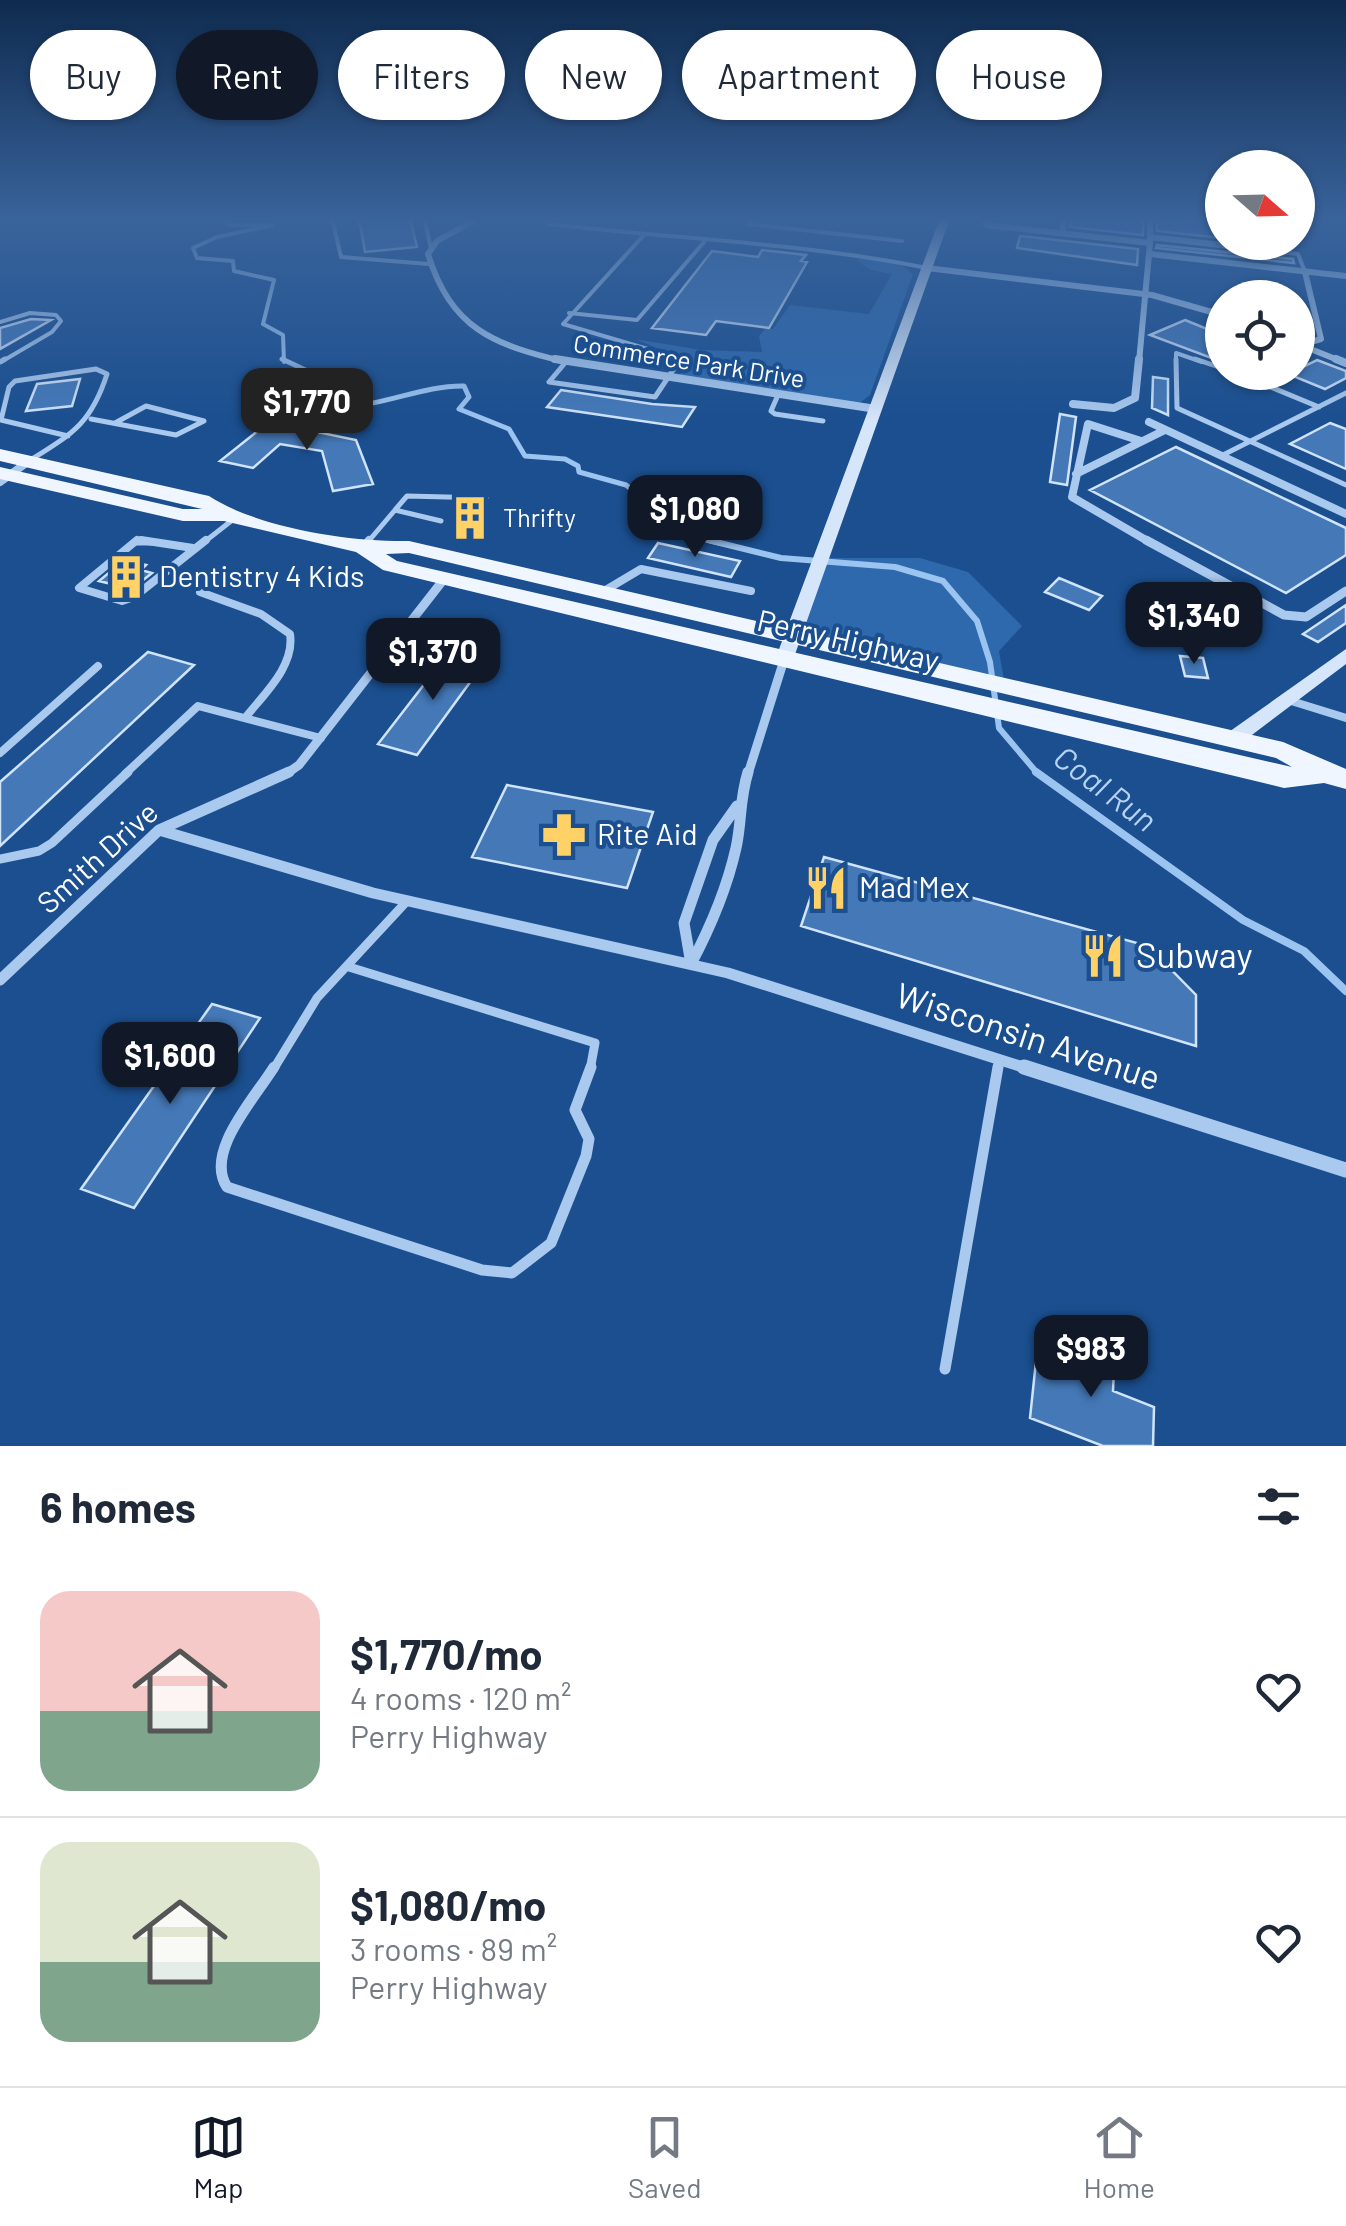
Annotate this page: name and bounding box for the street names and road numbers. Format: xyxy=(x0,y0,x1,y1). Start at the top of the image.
street label: Commerce Park Drive xyxy=(572,327,807,393)
street label: Perry Highway xyxy=(754,601,943,677)
street label: Smith Drive xyxy=(29,793,164,920)
street label: Wisconsin Avenue xyxy=(891,973,1166,1098)

